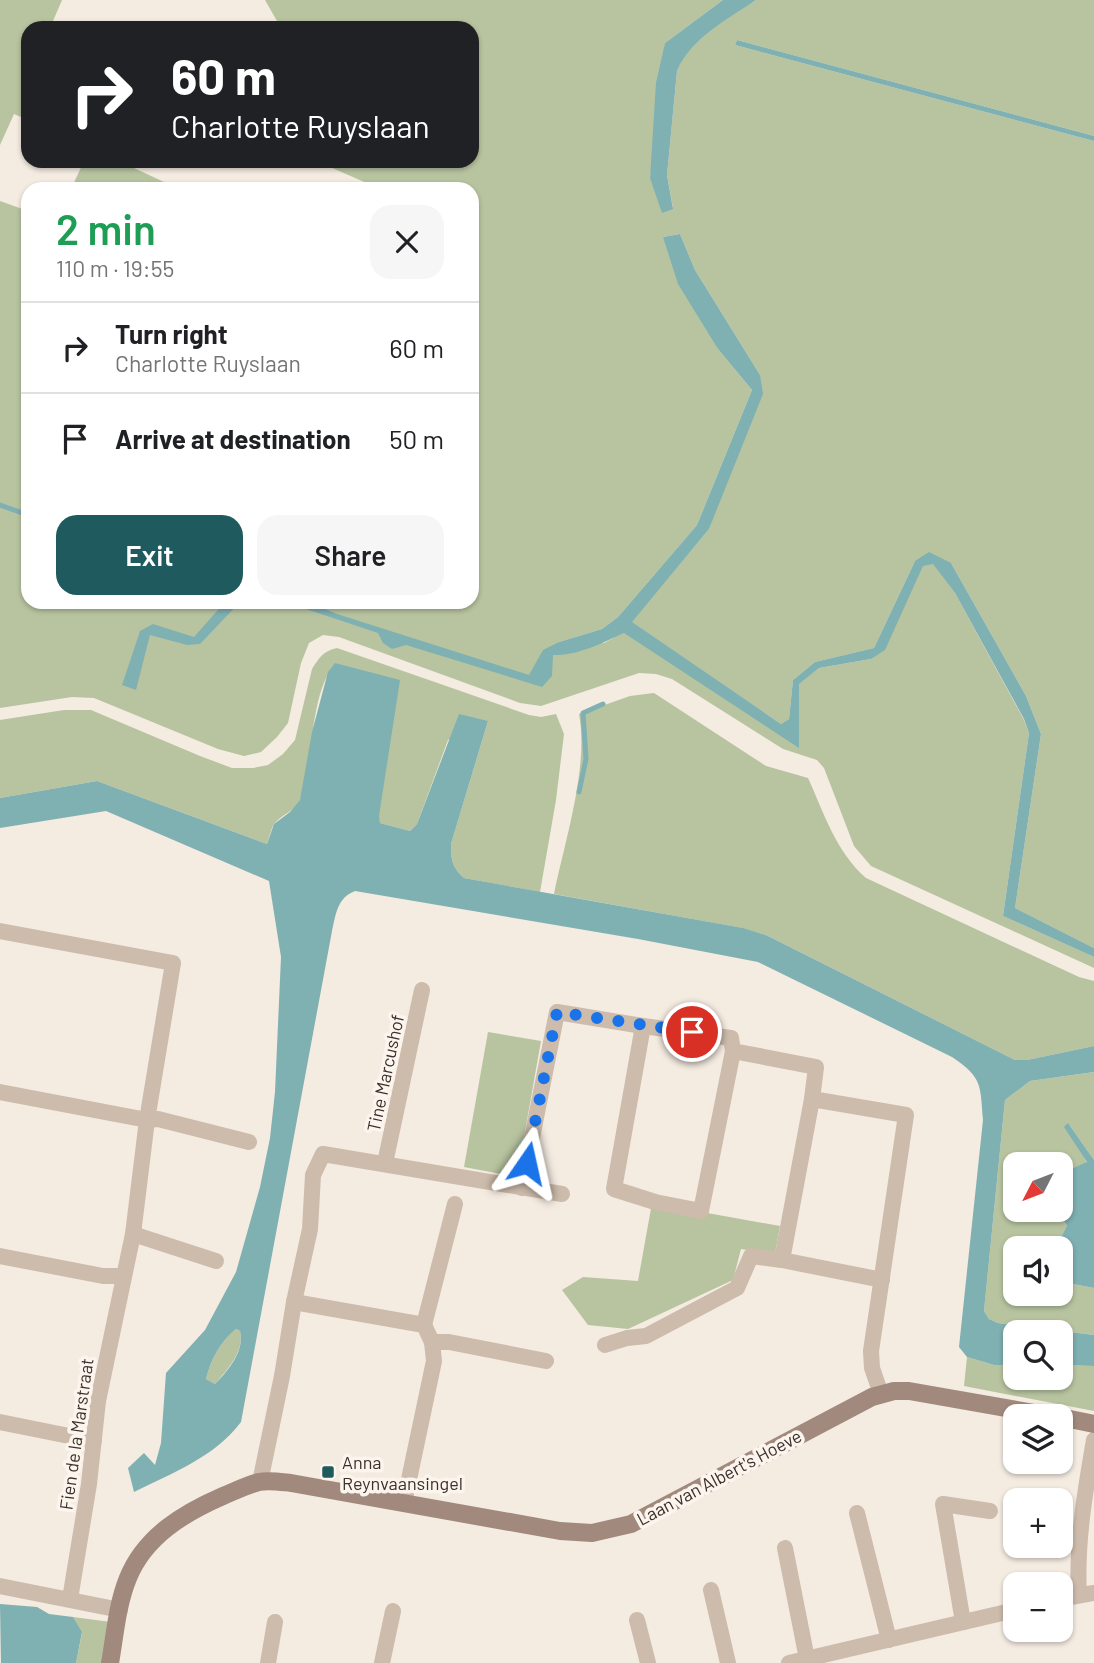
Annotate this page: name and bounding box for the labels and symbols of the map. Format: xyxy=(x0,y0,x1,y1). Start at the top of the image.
pin xyxy=(662,1002,722,1062)
street label: Tine Marcushof xyxy=(362,1012,408,1134)
position arrow xyxy=(490,1126,564,1200)
north arrow xyxy=(1003,1152,1073,1222)
street label: Fien de la Marstraat xyxy=(54,1357,98,1511)
street label: Laan van Albert's Hoeve xyxy=(633,1424,805,1530)
place label: Anna Reynvaansingel xyxy=(342,1451,463,1494)
marker: Anna Reynvaansingel xyxy=(320,1464,336,1480)

